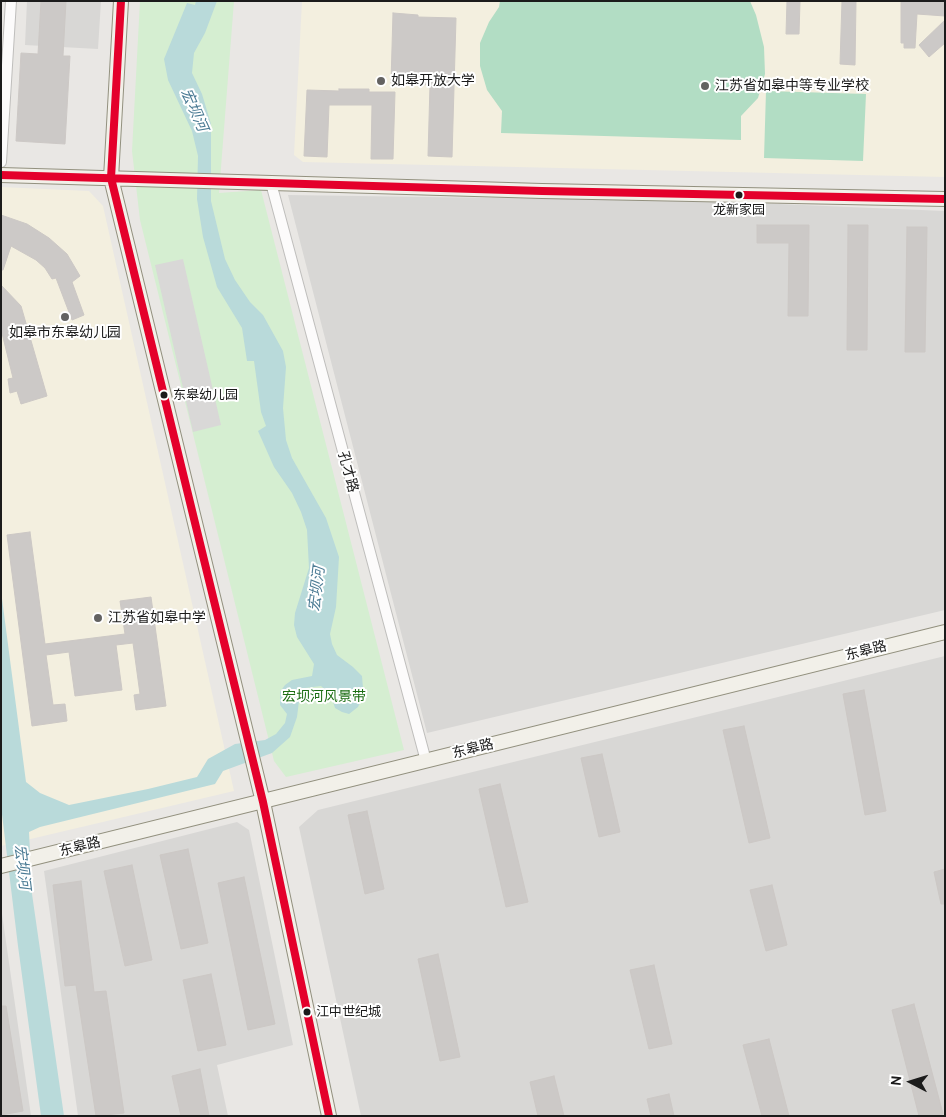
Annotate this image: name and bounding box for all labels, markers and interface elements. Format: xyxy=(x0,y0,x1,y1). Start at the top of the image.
place label: 如皋开放大学 xyxy=(391,73,475,89)
marker: 如皋开放大学 xyxy=(375,75,387,87)
place label: 江苏省如皋中等专业学校 xyxy=(715,78,869,94)
marker: 江苏省如皋中等专业学校 xyxy=(699,80,711,92)
water label: 宏坝河 xyxy=(177,86,211,134)
marker: 龙新家园 xyxy=(734,190,744,200)
place label: 龙新家园 xyxy=(713,202,765,218)
marker: 如皋市东皋幼儿园 xyxy=(59,311,71,323)
place label: 如皋市东皋幼儿园 xyxy=(9,325,121,341)
place label: 东皋幼儿园 xyxy=(173,387,238,403)
marker: 东皋幼儿园 xyxy=(159,390,169,400)
street label: 孔才路 xyxy=(334,450,362,494)
water label: 宏坝河 xyxy=(305,566,329,612)
place label: 江苏省如皋中学 xyxy=(108,610,206,626)
marker: 江苏省如皋中学 xyxy=(92,612,104,624)
street label: 东皋路 xyxy=(844,638,888,664)
park label: 宏坝河风景带 xyxy=(282,689,366,705)
street label: 东皋路 xyxy=(451,736,495,762)
street label: 东皋路 xyxy=(58,834,102,860)
water label: 宏坝河 xyxy=(10,844,34,890)
place label: 江中世纪城 xyxy=(316,1004,381,1020)
marker: 江中世纪城 xyxy=(302,1007,312,1017)
north arrow xyxy=(886,1057,936,1107)
text: N xyxy=(887,1075,905,1086)

